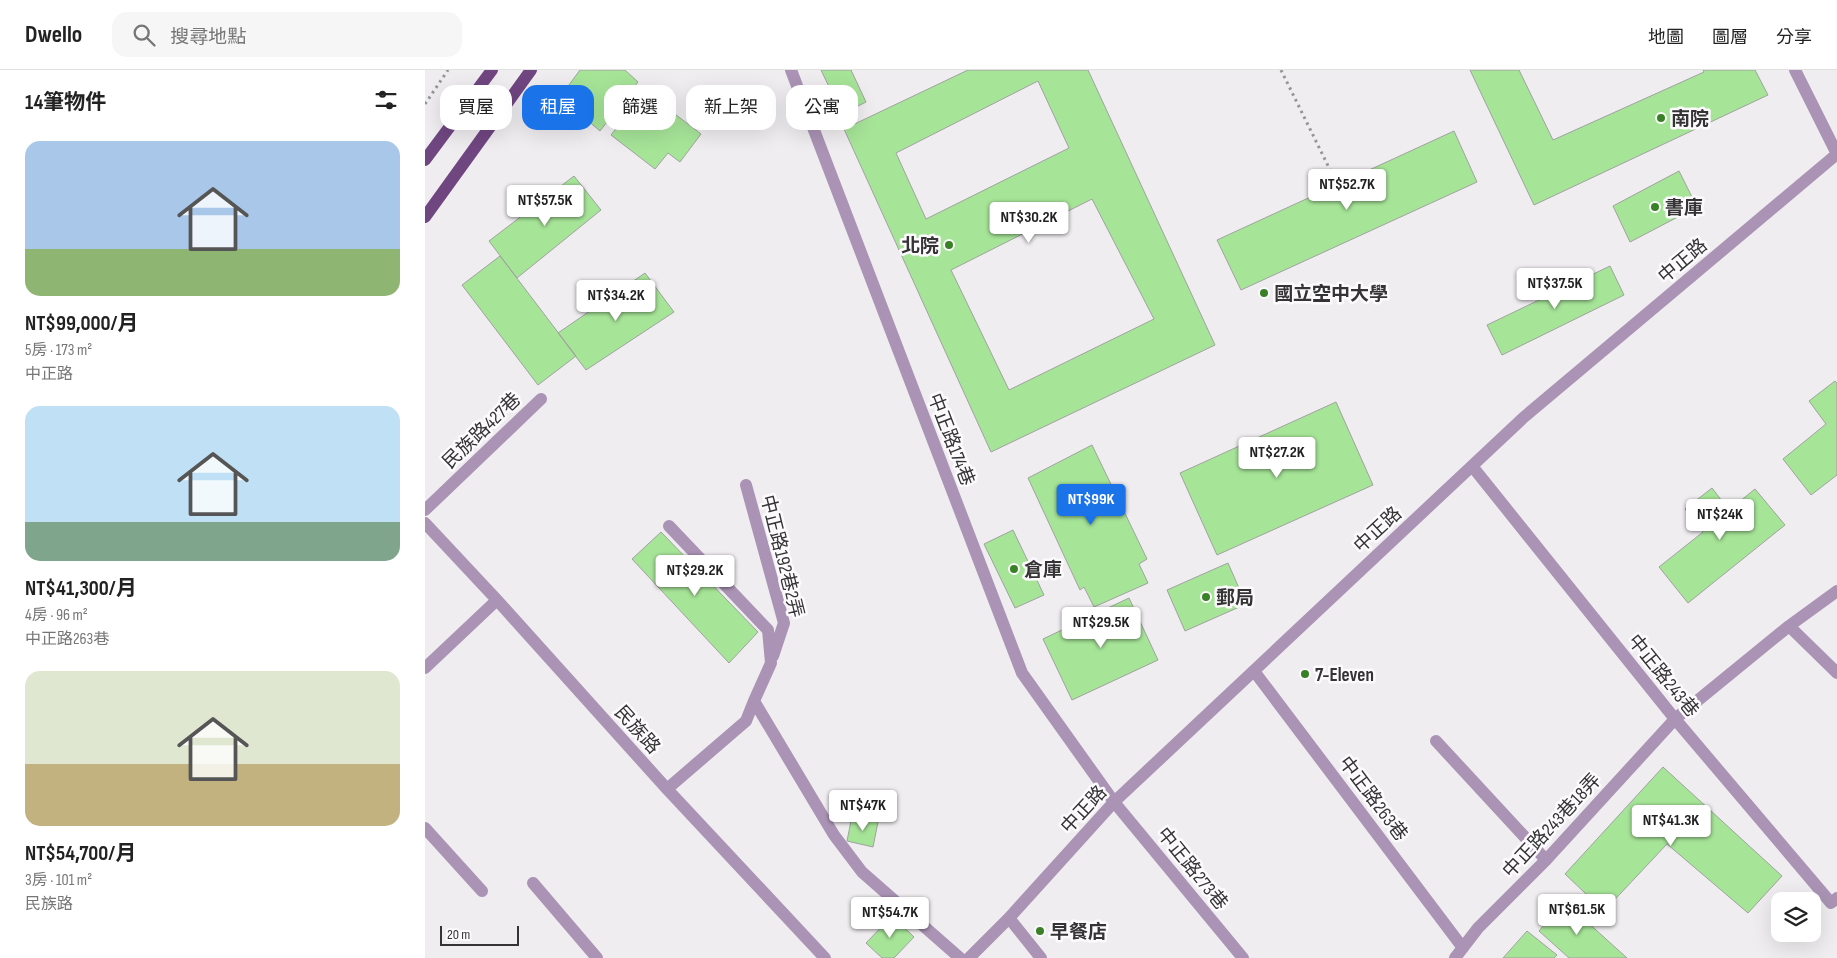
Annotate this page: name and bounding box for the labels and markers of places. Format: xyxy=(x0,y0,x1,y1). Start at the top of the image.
place label: 南院 xyxy=(1671,108,1709,131)
marker: 南院 xyxy=(1655,112,1667,124)
pin: NT$52.7K xyxy=(1295,168,1399,211)
pin: NT$57.5K xyxy=(493,184,597,227)
place label: 書庫 xyxy=(1665,197,1703,220)
marker: 書庫 xyxy=(1649,201,1661,213)
pin: NT$30.2K xyxy=(977,202,1081,244)
place label: 北院 xyxy=(901,235,939,258)
marker: 北院 xyxy=(943,239,955,251)
pin: NT$37.5K xyxy=(1503,268,1607,310)
pin: NT$34.2K xyxy=(564,280,668,322)
place label: 國立空中大學 xyxy=(1274,283,1388,306)
marker: 國立空中大學 xyxy=(1258,287,1270,299)
pin: NT$27.2K xyxy=(1225,436,1329,479)
pin: NT$99K xyxy=(1050,484,1132,526)
pin: NT$24K xyxy=(1679,498,1761,541)
pin: NT$29.2K xyxy=(643,554,747,597)
place label: 倉庫 xyxy=(1024,559,1062,582)
marker: 倉庫 xyxy=(1008,563,1020,575)
place label: 郵局 xyxy=(1216,587,1254,610)
marker: 郵局 xyxy=(1200,591,1212,603)
pin: NT$29.5K xyxy=(1049,606,1153,649)
place label: 7-Eleven xyxy=(1315,664,1374,687)
marker: 7-Eleven xyxy=(1299,668,1311,680)
pin: NT$47K xyxy=(822,790,904,832)
pin: NT$41.3K xyxy=(1619,804,1723,847)
pin: NT$61.5K xyxy=(1525,894,1629,936)
pin: NT$54.7K xyxy=(838,896,942,939)
place label: 早餐店 xyxy=(1050,921,1107,944)
marker: 早餐店 xyxy=(1034,925,1046,937)

